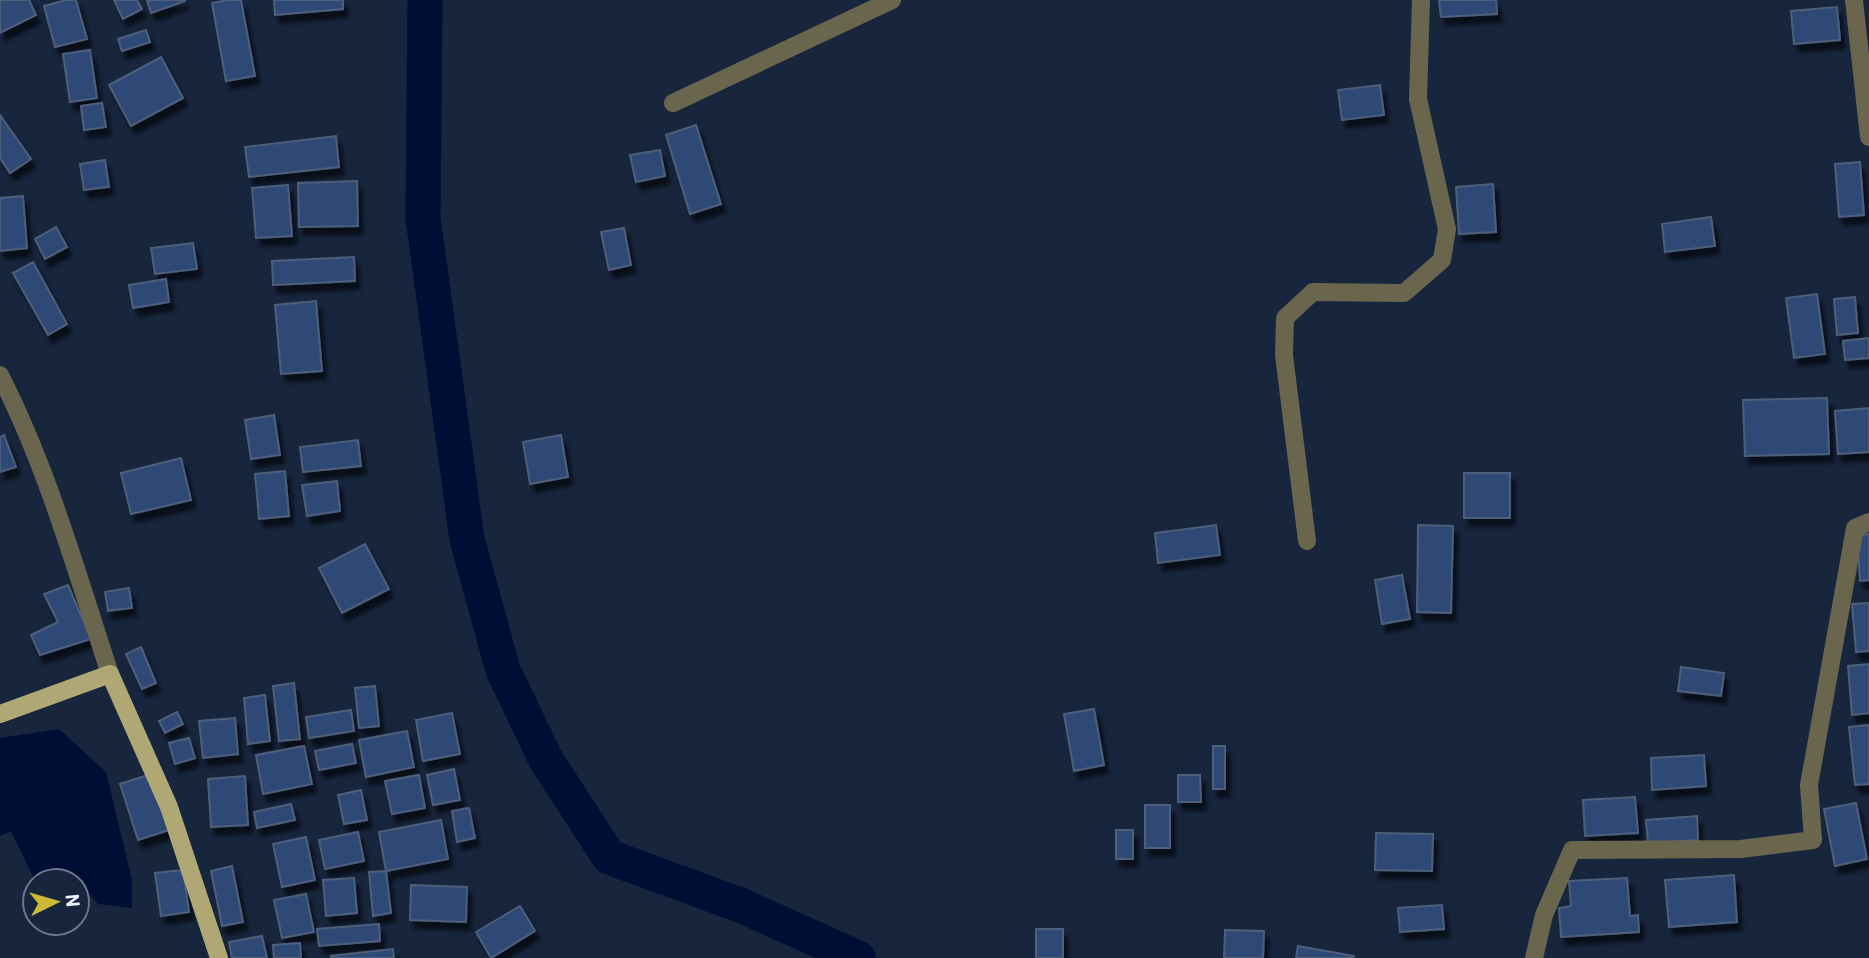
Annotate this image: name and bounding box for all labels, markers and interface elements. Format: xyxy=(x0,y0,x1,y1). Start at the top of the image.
north arrow xyxy=(21,867,91,937)
text: N xyxy=(61,893,85,908)

